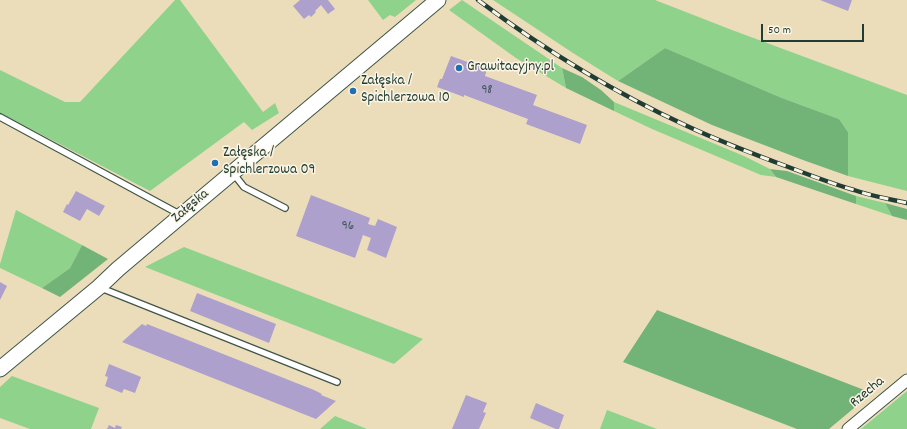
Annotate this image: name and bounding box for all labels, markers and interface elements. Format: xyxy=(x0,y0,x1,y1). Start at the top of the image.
scale bar xyxy=(763,16,866,42)
text: 50 m xyxy=(768,22,791,39)
place label: Grawitacyjny.pl xyxy=(467,59,554,77)
marker: Grawitacyjny.pl xyxy=(454,63,464,73)
place label: Załęska / Spichlerzowa 10 xyxy=(361,73,450,108)
house number: 98 xyxy=(481,83,493,99)
marker: Załęska / Spichlerzowa 10 xyxy=(348,86,358,96)
place label: Załęska / Spichlerzowa 09 xyxy=(223,145,315,180)
marker: Załęska / Spichlerzowa 09 xyxy=(210,158,220,168)
street label: Załęska xyxy=(169,186,213,228)
house number: 96 xyxy=(342,219,354,235)
street label: Rzecha xyxy=(847,373,889,413)

